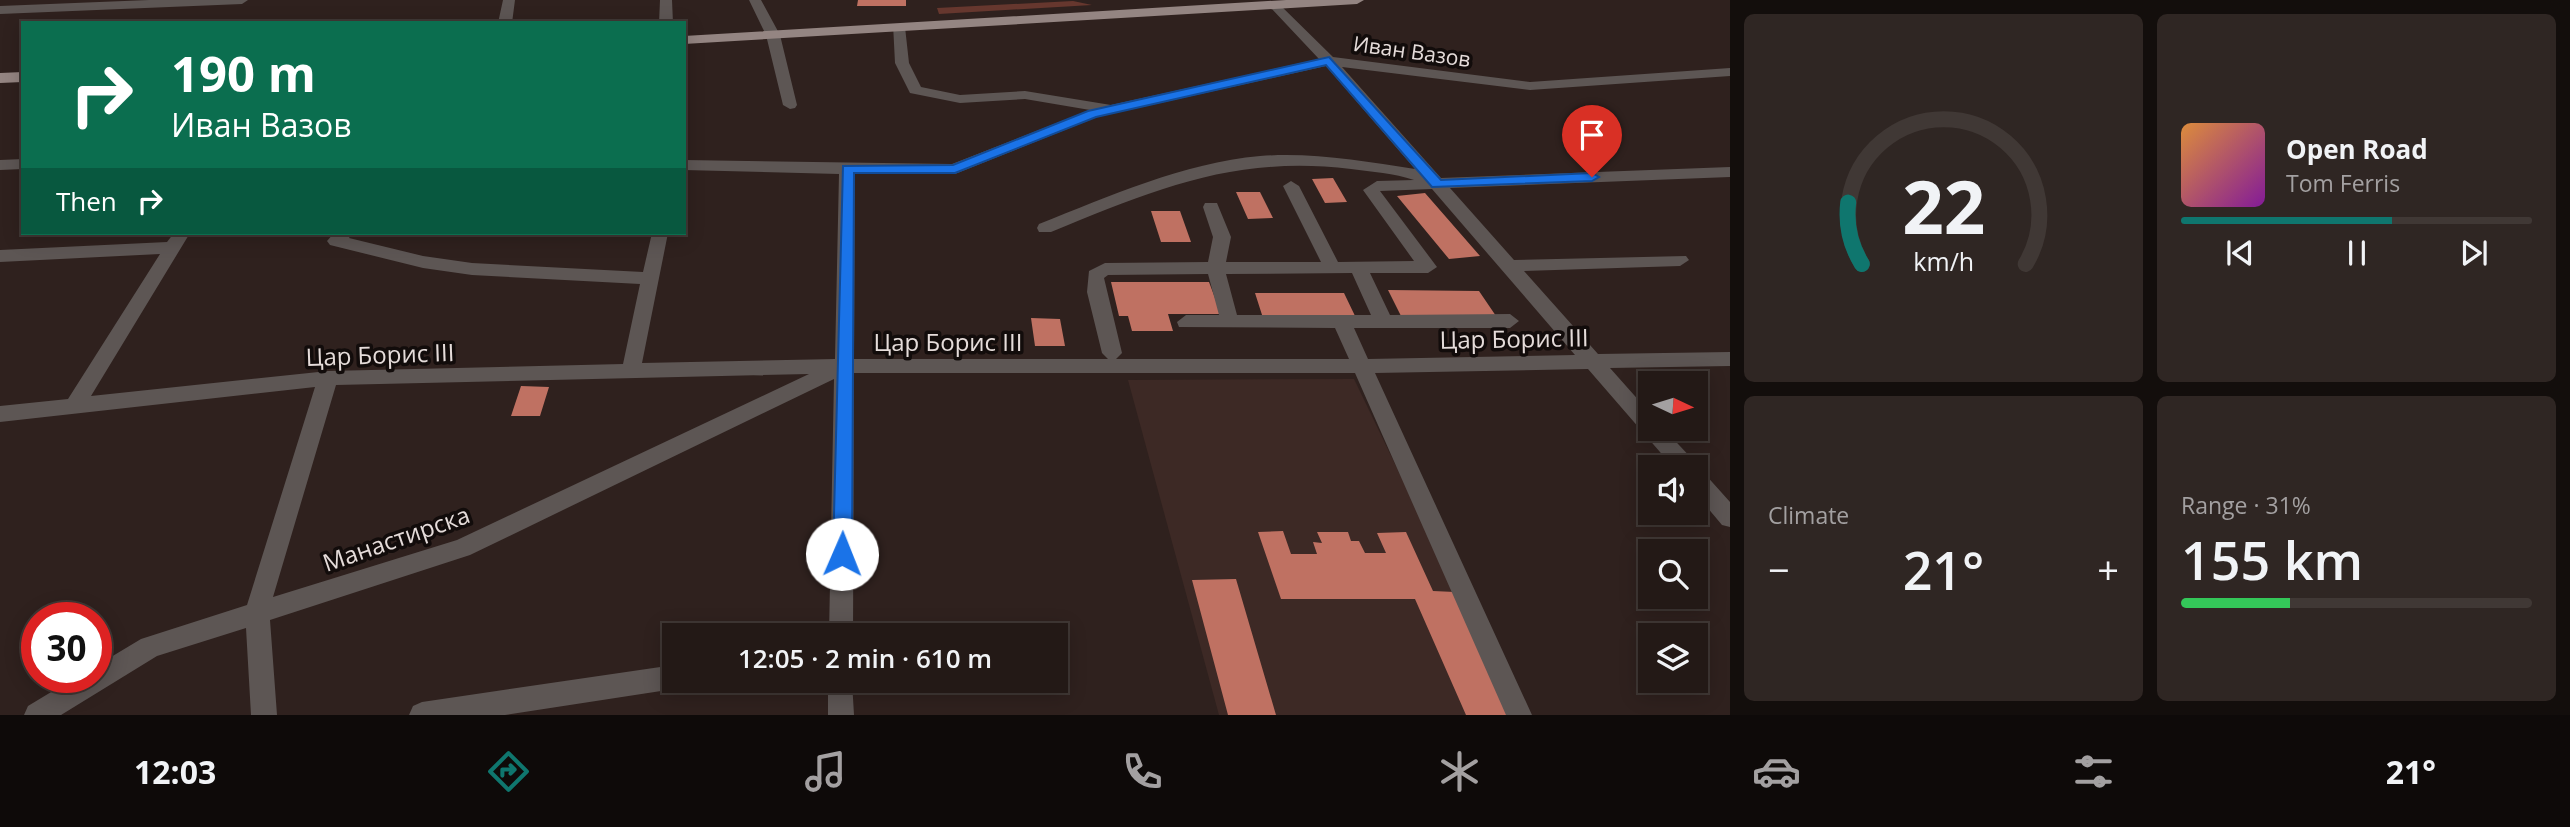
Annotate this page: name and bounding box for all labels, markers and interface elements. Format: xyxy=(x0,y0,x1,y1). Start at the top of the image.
street label: Иван Вазов xyxy=(1351,29,1473,73)
text: 190 m xyxy=(171,40,316,106)
icon: right xyxy=(56,49,147,140)
text: Иван Вазов xyxy=(171,103,352,146)
pin xyxy=(1562,105,1622,177)
icon: arrive xyxy=(1573,116,1611,154)
text: Open Road xyxy=(2286,131,2428,167)
text: 22 xyxy=(1902,156,1985,255)
text: Tom Ferris xyxy=(2286,167,2400,199)
icon: right xyxy=(131,182,169,220)
text: Then xyxy=(56,183,117,219)
icon: previous xyxy=(2221,234,2259,272)
icon: pause xyxy=(2338,234,2376,272)
icon: next xyxy=(2455,234,2493,272)
text: km/h xyxy=(1913,244,1974,278)
street label: Цар Борис III xyxy=(1439,320,1589,356)
street label: Цар Борис III xyxy=(874,325,1022,358)
street label: Цар Борис III xyxy=(305,335,455,373)
north arrow xyxy=(1638,371,1708,441)
map controls xyxy=(1638,371,1708,693)
button: sound xyxy=(1638,455,1708,525)
text: Range · 31% xyxy=(2181,489,2311,521)
street label: Манастирска xyxy=(318,497,474,579)
text: Climate xyxy=(1768,499,1849,531)
position arrow xyxy=(805,517,879,591)
text: 155 km xyxy=(2181,524,2363,595)
text: 21° xyxy=(1903,534,1984,605)
button: search xyxy=(1638,539,1708,609)
text: − xyxy=(1768,543,1790,595)
text: + xyxy=(2097,543,2119,595)
speed limit sign: 30 xyxy=(21,602,112,693)
button: layers xyxy=(1638,623,1708,693)
text: 12:05 · 2 min · 610 m xyxy=(738,640,992,676)
icon: directions xyxy=(484,747,533,796)
icon: music xyxy=(801,747,850,796)
icon: phone xyxy=(1118,747,1167,796)
icon: climate xyxy=(1435,747,1484,796)
icon: car xyxy=(1752,747,1801,796)
icon: filters xyxy=(2069,747,2118,796)
text: 12:03 xyxy=(134,750,216,793)
text: 21° xyxy=(2386,750,2436,793)

